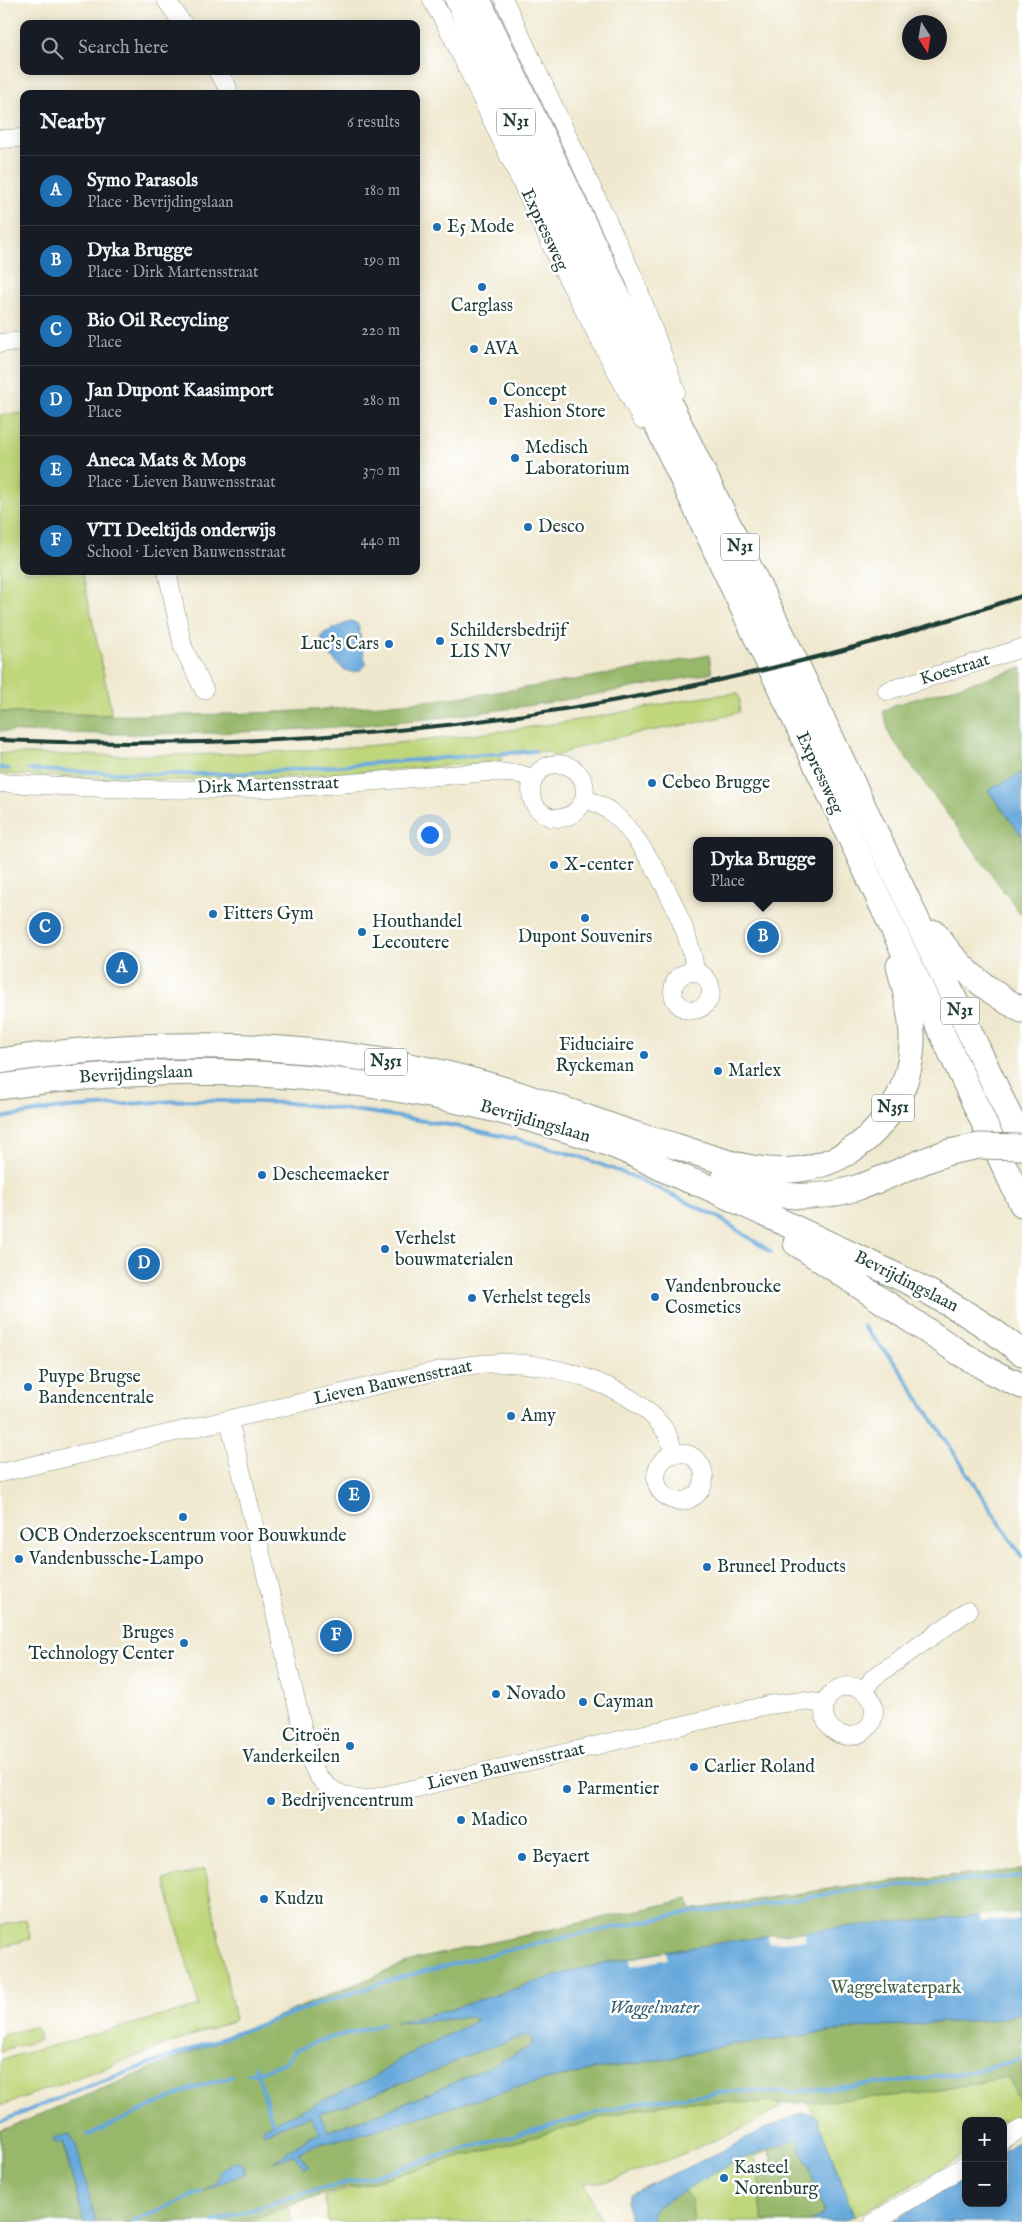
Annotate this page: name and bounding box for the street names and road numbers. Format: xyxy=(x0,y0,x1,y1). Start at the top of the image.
road number: N31 xyxy=(497,108,535,136)
street label: Expressweg xyxy=(515,185,573,275)
road number: N31 xyxy=(721,534,759,560)
street label: Koestraat xyxy=(917,649,993,691)
street label: Expressweg xyxy=(790,728,848,818)
street label: Dirk Martensstraat xyxy=(197,772,339,800)
road number: N31 xyxy=(941,998,979,1024)
road number: N351 xyxy=(365,1048,407,1076)
street label: Bevrijdingslaan xyxy=(78,1061,194,1089)
road number: N351 xyxy=(872,1094,914,1122)
street label: Bevrijdingslaan xyxy=(477,1095,593,1149)
street label: Bevrijdingslaan xyxy=(850,1246,962,1318)
street label: Lieven Bauwensstraat xyxy=(312,1355,474,1411)
street label: Lieven Bauwensstraat xyxy=(425,1738,587,1796)

